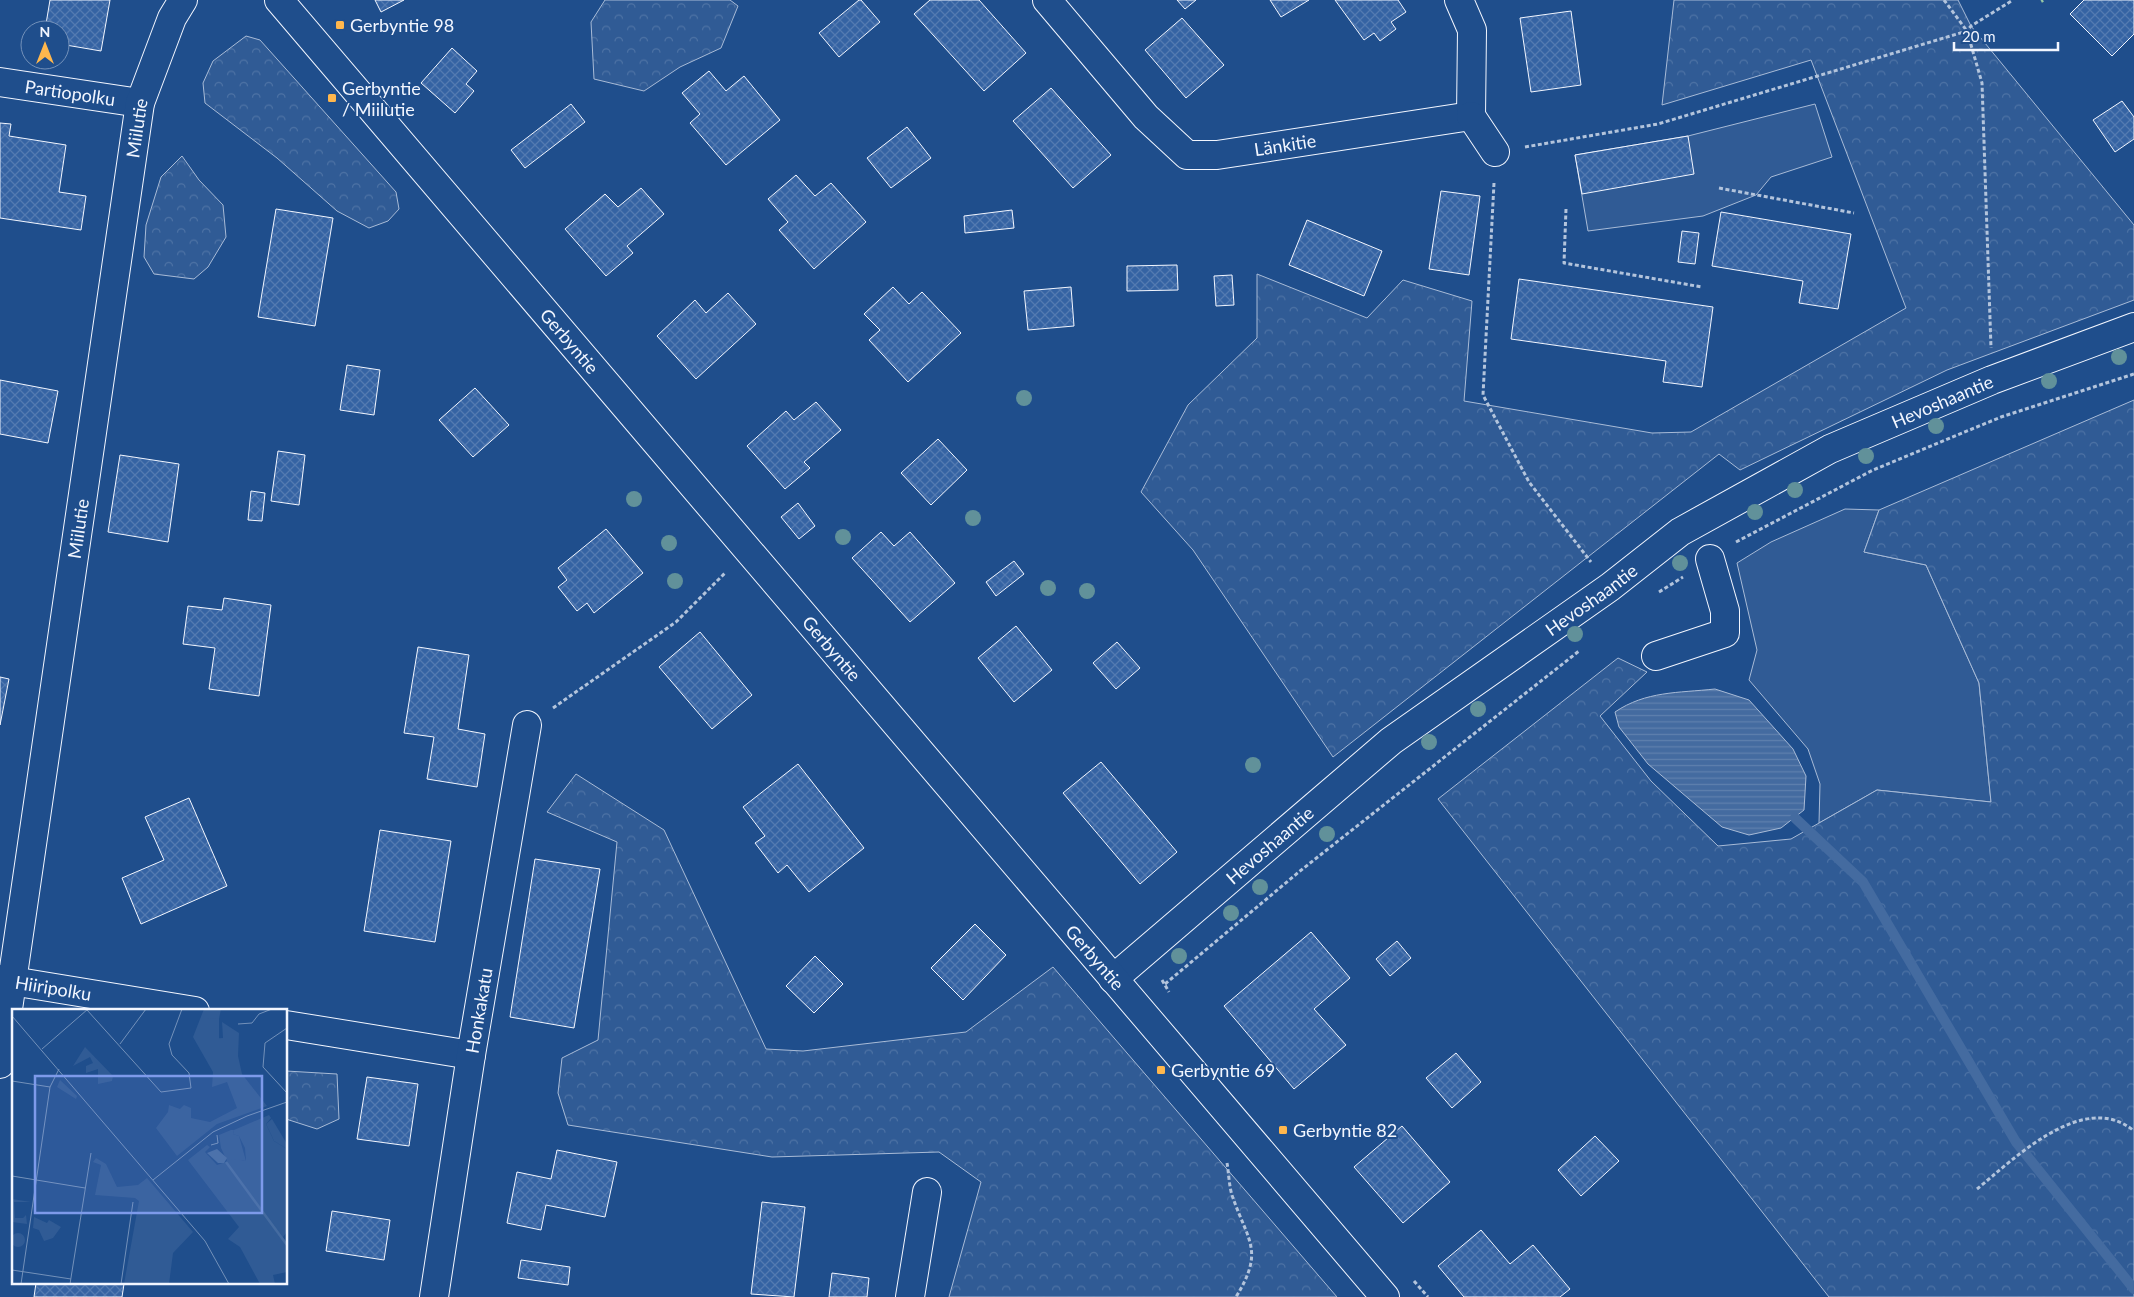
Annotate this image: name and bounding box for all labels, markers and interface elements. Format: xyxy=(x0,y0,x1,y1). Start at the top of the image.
place label: Gerbyntie 98 xyxy=(350,14,454,36)
marker: Gerbyntie 98 xyxy=(334,19,346,31)
north arrow xyxy=(20,20,70,70)
scale bar xyxy=(1954,20,2058,52)
text: N xyxy=(40,23,50,40)
text: 20 m xyxy=(1962,27,1996,45)
street label: Partiopolku xyxy=(24,75,117,110)
place label: Gerbyntie / Miilutie xyxy=(342,77,421,120)
marker: Gerbyntie / Miilutie xyxy=(326,92,338,104)
street label: Miilutie xyxy=(121,95,152,159)
street label: Länkitie xyxy=(1253,129,1318,160)
street label: Gerbyntie xyxy=(536,304,604,378)
street label: Hevoshaantie xyxy=(1888,370,1996,433)
street label: Miilutie xyxy=(63,497,93,560)
street label: Hevoshaantie xyxy=(1541,559,1642,640)
street label: Gerbyntie xyxy=(798,611,866,685)
street label: Hevoshaantie xyxy=(1221,801,1318,889)
street label: Gerbyntie xyxy=(1061,920,1129,994)
street label: Honkakatu xyxy=(460,966,497,1055)
street label: Hiiripolku xyxy=(14,971,93,1005)
inset map xyxy=(12,1009,288,1284)
place label: Gerbyntie 69 xyxy=(1171,1059,1275,1081)
marker: Gerbyntie 69 xyxy=(1155,1064,1167,1076)
place label: Gerbyntie 82 xyxy=(1293,1119,1397,1141)
marker: Gerbyntie 82 xyxy=(1277,1124,1289,1136)

